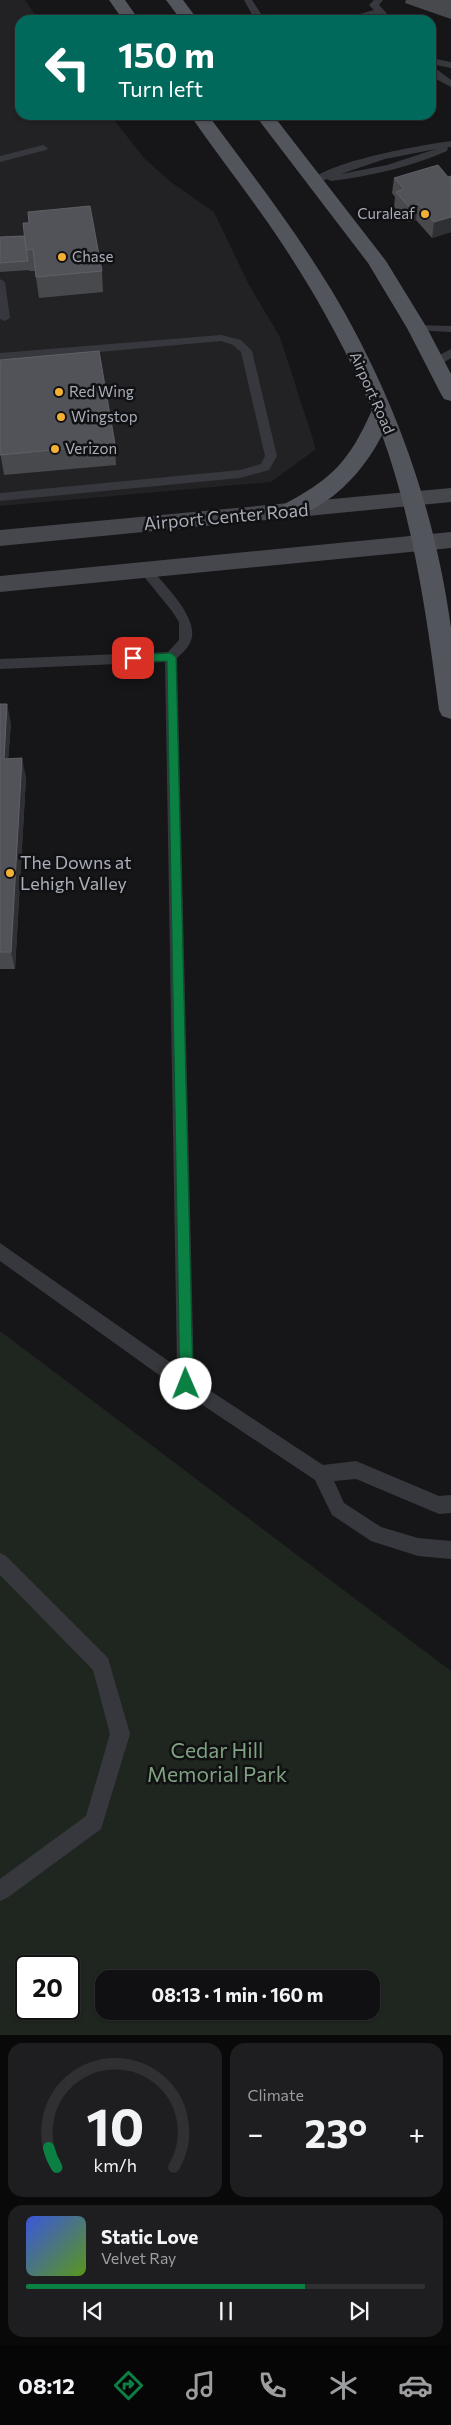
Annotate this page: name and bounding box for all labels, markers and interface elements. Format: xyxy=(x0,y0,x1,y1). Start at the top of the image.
text: 150 m xyxy=(118,32,215,75)
icon: left xyxy=(35,35,100,100)
text: Turn left xyxy=(118,75,203,102)
place label: Curaleaf xyxy=(357,204,415,222)
marker: Curaleaf xyxy=(419,208,431,220)
place label: Chase xyxy=(72,247,114,265)
marker: Chase xyxy=(56,251,68,263)
street label: Airport Road xyxy=(347,349,399,436)
place label: Red Wing xyxy=(69,382,134,400)
marker: Red Wing xyxy=(53,386,65,398)
place label: Wingstop xyxy=(71,407,138,425)
marker: Wingstop xyxy=(55,411,67,423)
place label: Verizon xyxy=(65,439,117,457)
marker: Verizon xyxy=(49,443,61,455)
street label: Airport Center Road xyxy=(143,498,309,534)
pin xyxy=(112,637,154,679)
icon: arrive xyxy=(119,644,147,672)
place label: The Downs at Lehigh Valley xyxy=(20,851,132,894)
marker: The Downs at Lehigh Valley xyxy=(4,867,16,879)
position arrow xyxy=(159,1357,211,1409)
park label: Cedar Hill Memorial Park xyxy=(147,1737,287,1786)
speed limit sign: 20 xyxy=(15,1955,80,2020)
text: 08:13 · 1 min · 160 m xyxy=(152,1983,323,2006)
text: Climate xyxy=(248,2085,304,2104)
text: 10 xyxy=(86,2093,144,2157)
text: 23° xyxy=(305,2109,367,2156)
text: − xyxy=(248,2116,263,2150)
text: + xyxy=(409,2116,425,2150)
text: km/h xyxy=(93,2154,136,2176)
text: Static Love xyxy=(101,2225,198,2248)
text: Velvet Ray xyxy=(101,2248,176,2267)
icon: previous xyxy=(79,2297,107,2325)
icon: pause xyxy=(212,2297,240,2325)
icon: next xyxy=(345,2297,373,2325)
icon: directions xyxy=(111,2368,146,2403)
icon: music xyxy=(183,2368,218,2403)
icon: phone xyxy=(255,2368,290,2403)
icon: climate xyxy=(326,2368,361,2403)
icon: car xyxy=(398,2368,433,2403)
text: 08:12 xyxy=(18,2372,75,2399)

